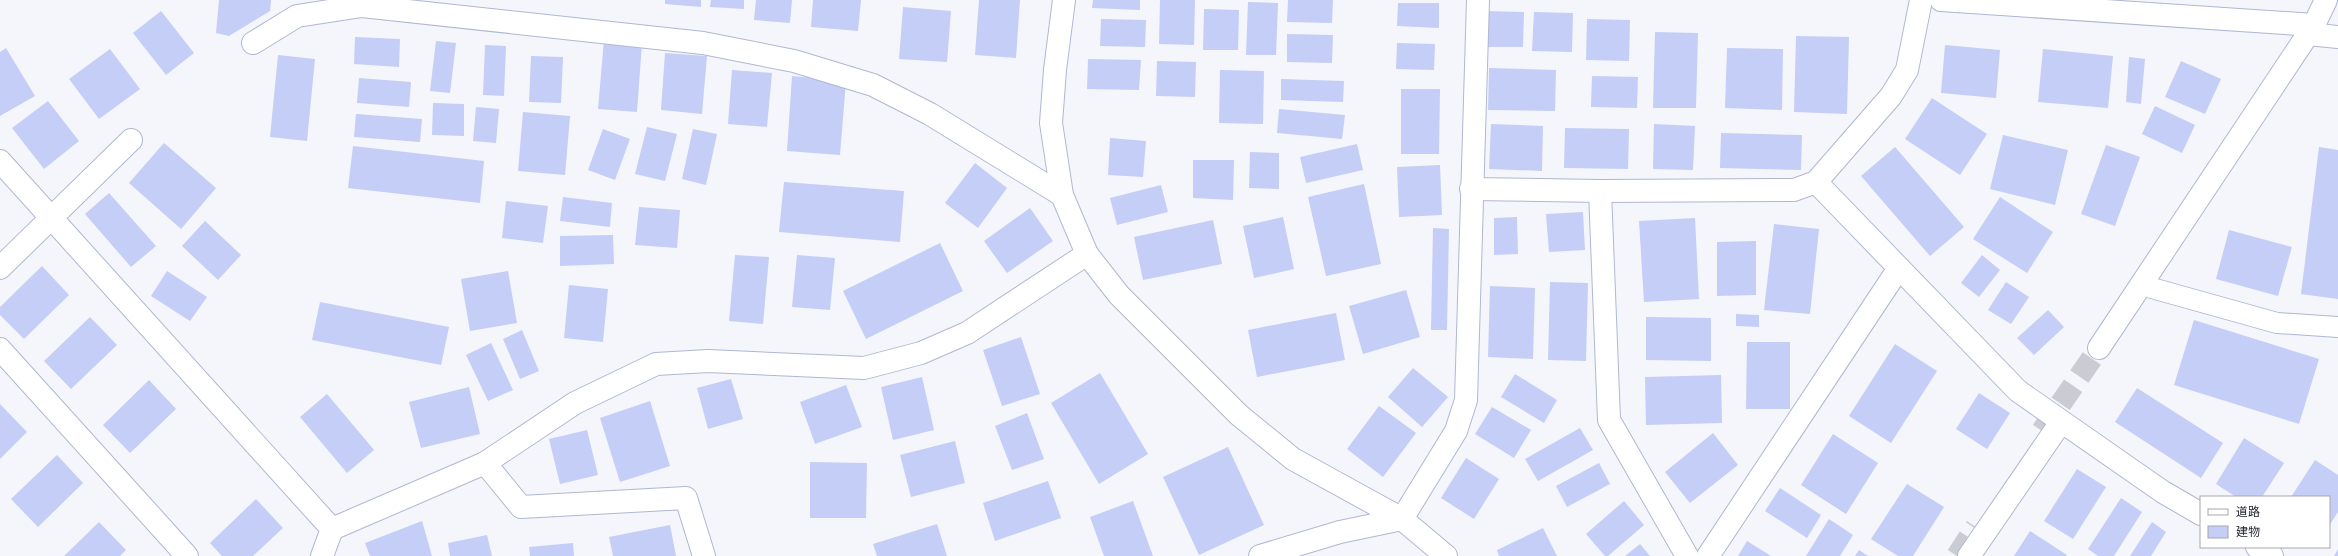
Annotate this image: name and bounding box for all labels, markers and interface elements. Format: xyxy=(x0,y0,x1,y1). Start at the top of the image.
legend xyxy=(2200,496,2330,548)
text: 道路 xyxy=(2236,503,2260,520)
text: 建物 xyxy=(2236,523,2260,540)

